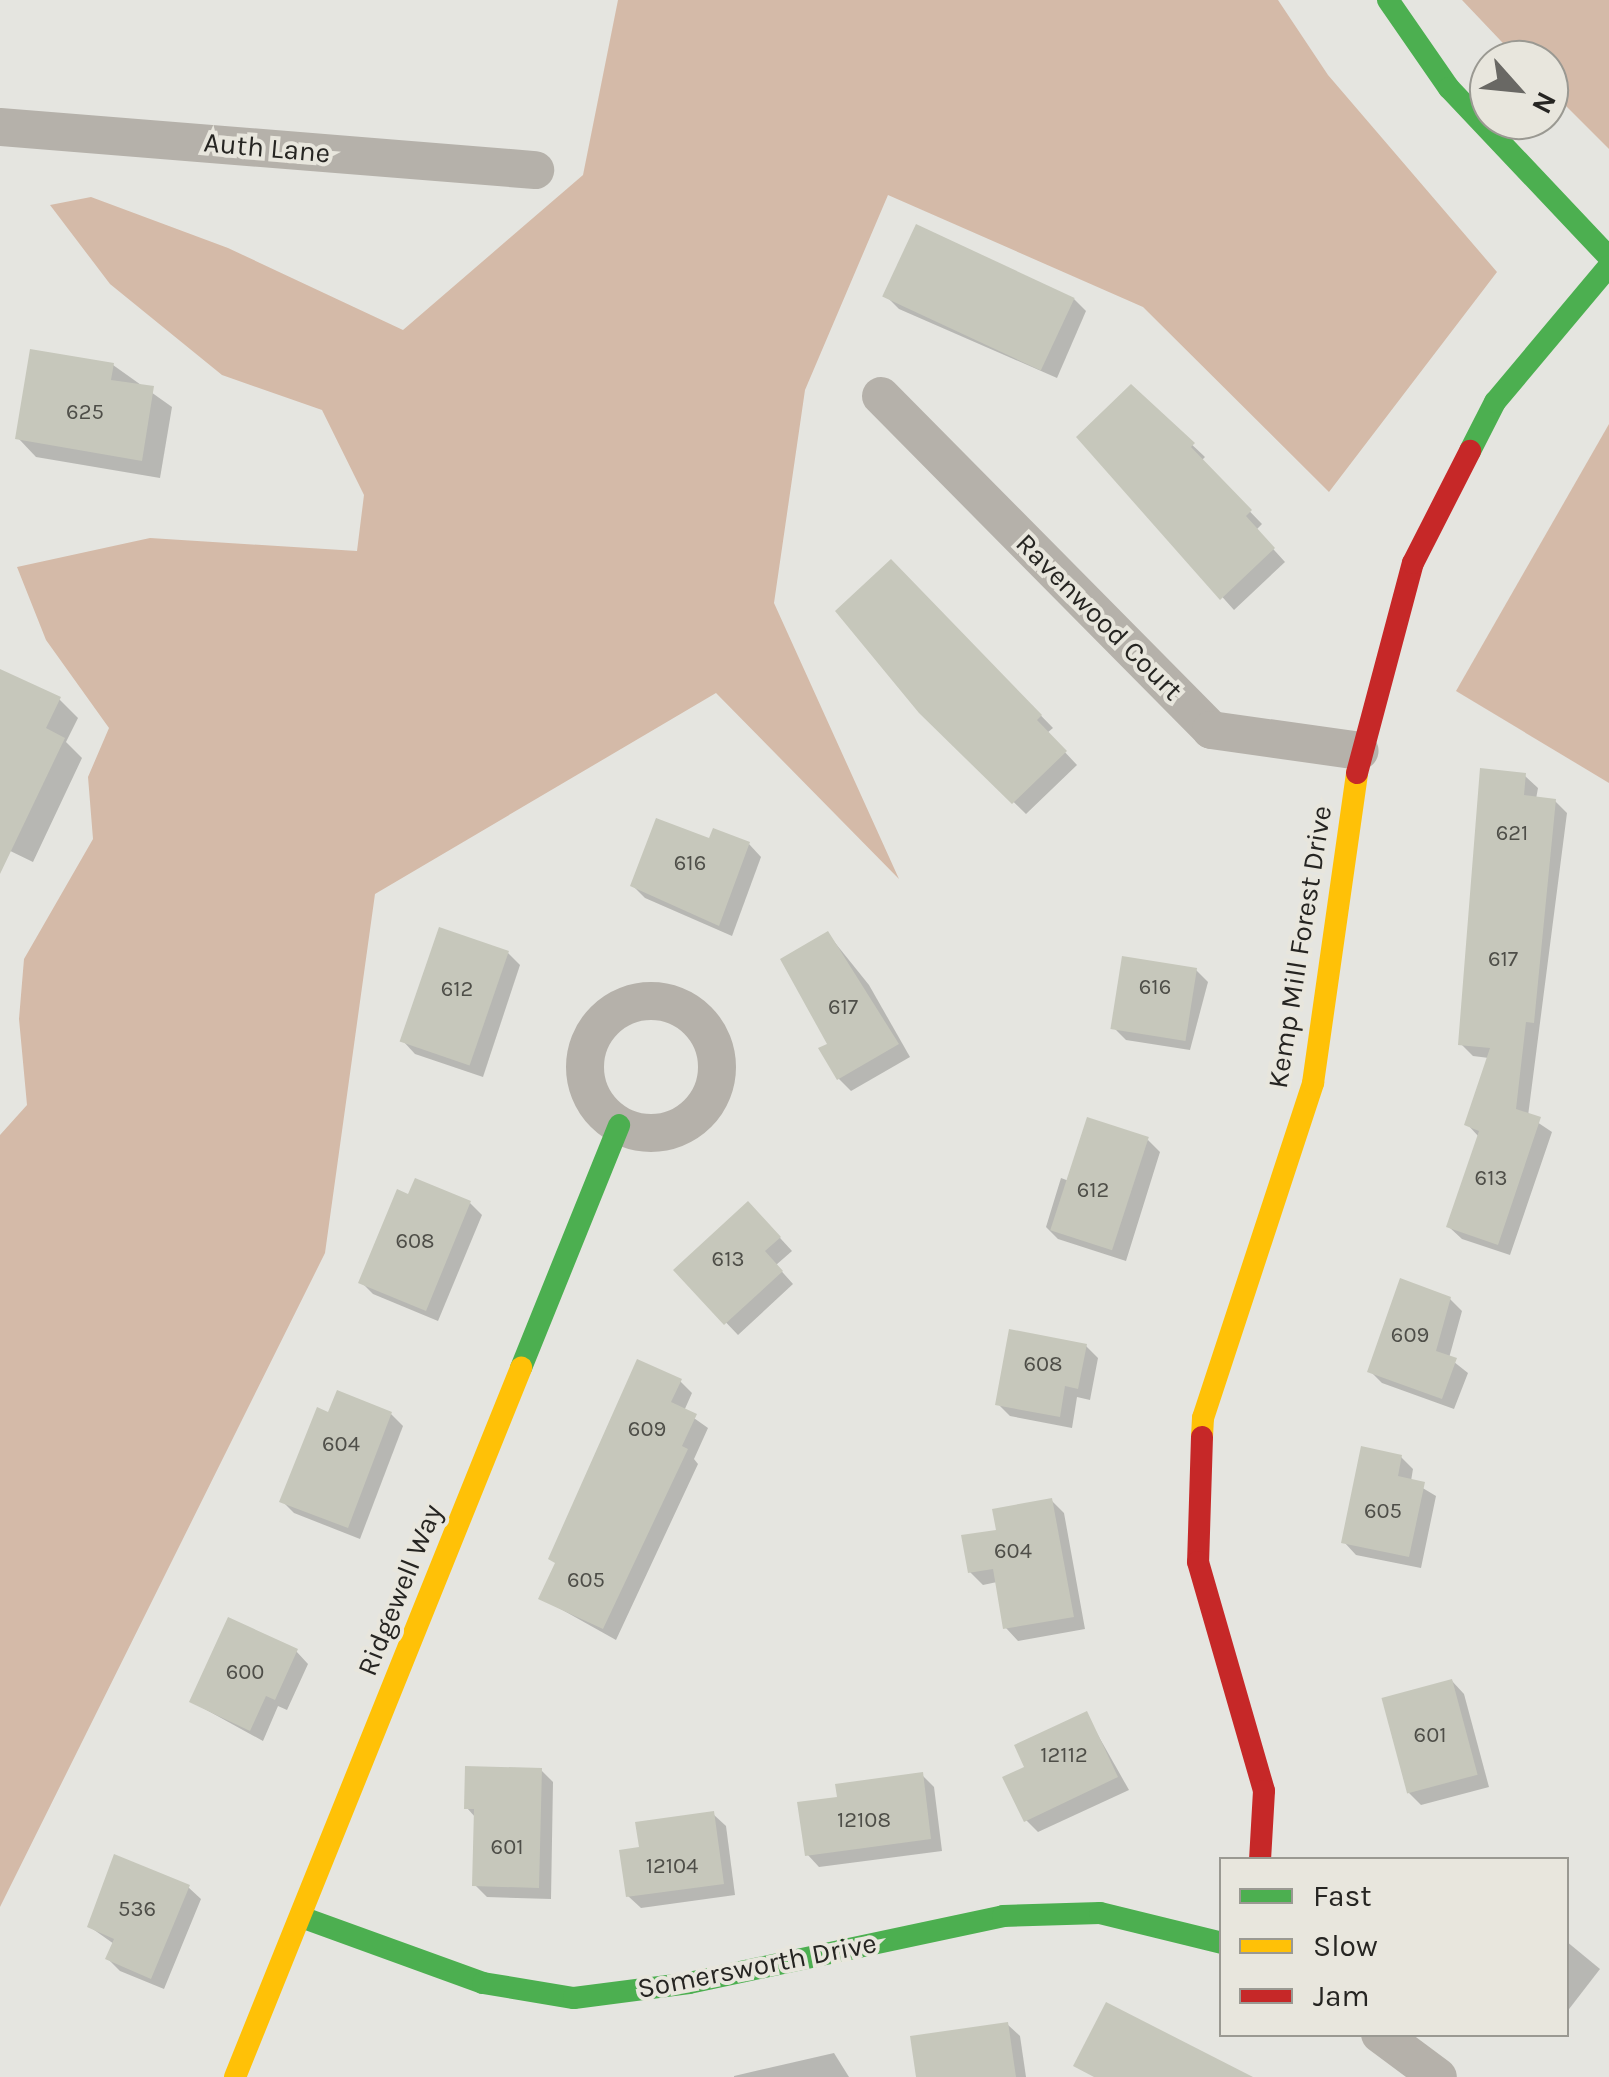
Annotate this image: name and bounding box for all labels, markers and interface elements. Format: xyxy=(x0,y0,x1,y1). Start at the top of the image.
north arrow xyxy=(1469,40,1569,140)
text: N xyxy=(1525,86,1564,119)
street label: Auth Lane xyxy=(202,126,332,170)
house number: 625 xyxy=(66,400,104,426)
street label: Ravenwood Court xyxy=(1009,527,1189,707)
street label: Kemp Mill Forest Drive xyxy=(1261,803,1339,1091)
house number: 621 xyxy=(1496,821,1528,847)
house number: 616 xyxy=(674,851,706,877)
house number: 617 xyxy=(1488,947,1518,973)
house number: 616 xyxy=(1139,975,1171,1001)
house number: 612 xyxy=(441,977,473,1003)
house number: 617 xyxy=(828,995,858,1021)
house number: 613 xyxy=(1475,1166,1507,1192)
house number: 612 xyxy=(1077,1178,1109,1204)
house number: 608 xyxy=(395,1229,435,1255)
house number: 613 xyxy=(712,1247,744,1273)
house number: 609 xyxy=(1391,1323,1429,1349)
house number: 608 xyxy=(1023,1352,1063,1378)
house number: 609 xyxy=(628,1417,666,1443)
house number: 604 xyxy=(322,1432,360,1458)
street label: Ridgewell Way xyxy=(350,1499,450,1681)
house number: 605 xyxy=(1364,1499,1402,1525)
house number: 604 xyxy=(994,1539,1032,1565)
house number: 605 xyxy=(567,1568,605,1594)
house number: 600 xyxy=(226,1660,264,1686)
house number: 601 xyxy=(1414,1723,1446,1749)
house number: 12112 xyxy=(1040,1743,1088,1769)
house number: 12108 xyxy=(837,1808,891,1834)
house number: 601 xyxy=(491,1835,523,1861)
house number: 12104 xyxy=(646,1854,698,1880)
legend xyxy=(1219,1857,1569,2037)
text: Fast xyxy=(1313,1878,1372,1914)
house number: 536 xyxy=(118,1897,156,1923)
street label: Somersworth Drive xyxy=(635,1926,879,2006)
text: Slow xyxy=(1313,1928,1378,1964)
text: Jam xyxy=(1313,1978,1370,2014)

